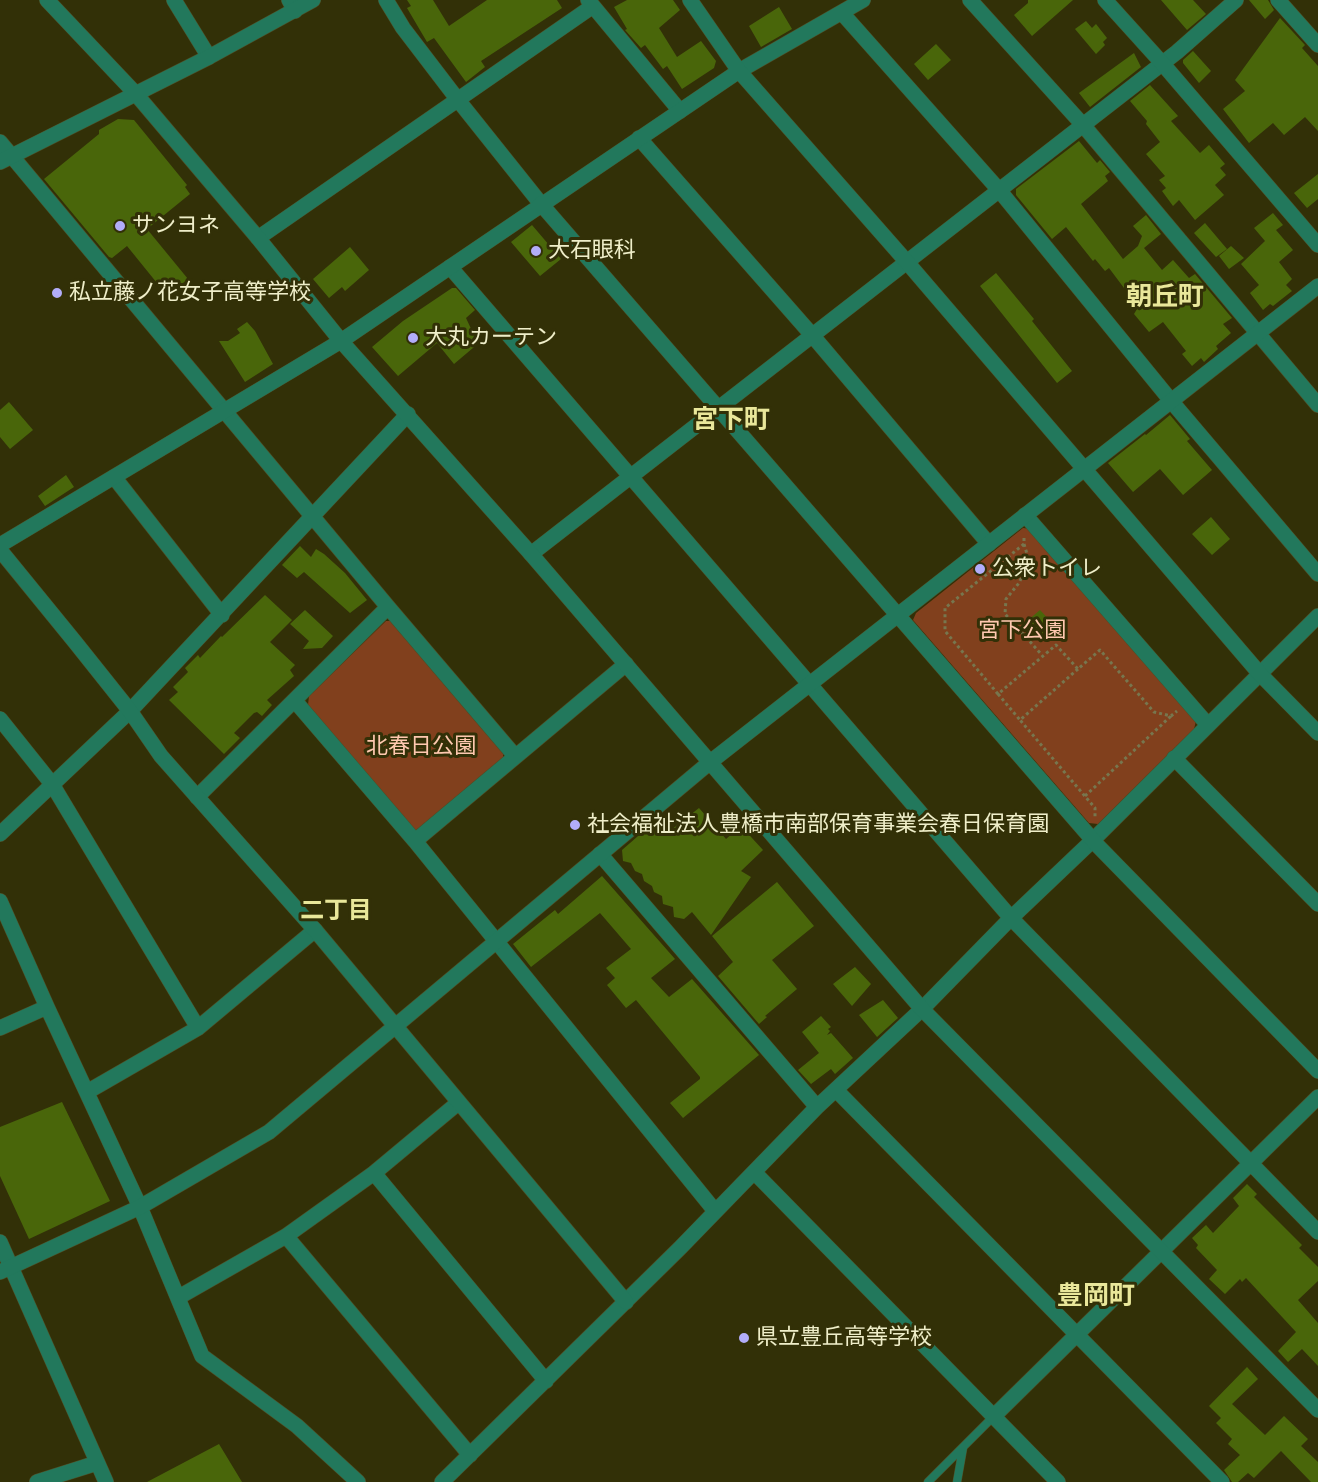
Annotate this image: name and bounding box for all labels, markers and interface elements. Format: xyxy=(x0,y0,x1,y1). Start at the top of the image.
place label: サンヨネ xyxy=(132,213,220,239)
marker: サンヨネ xyxy=(113,219,127,233)
place label: 大石眼科 xyxy=(548,238,636,264)
marker: 大石眼科 xyxy=(529,244,543,258)
place label: 私立藤ノ花女子高等学校 xyxy=(69,280,311,306)
district label: 朝丘町 xyxy=(1126,282,1204,314)
marker: 私立藤ノ花女子高等学校 xyxy=(50,286,64,300)
place label: 大丸カーテン xyxy=(425,325,557,351)
marker: 大丸カーテン xyxy=(406,331,420,345)
district label: 宮下町 xyxy=(692,405,770,437)
place label: 公衆トイレ xyxy=(992,556,1102,582)
marker: 公衆トイレ xyxy=(973,562,987,576)
park label: 宮下公園 xyxy=(978,618,1066,644)
park label: 北春日公園 xyxy=(366,734,476,760)
place label: 社会福祉法人豊橋市南部保育事業会春日保育園 xyxy=(587,812,1049,838)
marker: 社会福祉法人豊橋市南部保育事業会春日保育園 xyxy=(568,818,582,832)
district label: 二丁目 xyxy=(300,898,372,926)
district label: 豊岡町 xyxy=(1057,1281,1135,1313)
place label: 県立豊丘高等学校 xyxy=(756,1325,932,1351)
marker: 県立豊丘高等学校 xyxy=(737,1331,751,1345)

